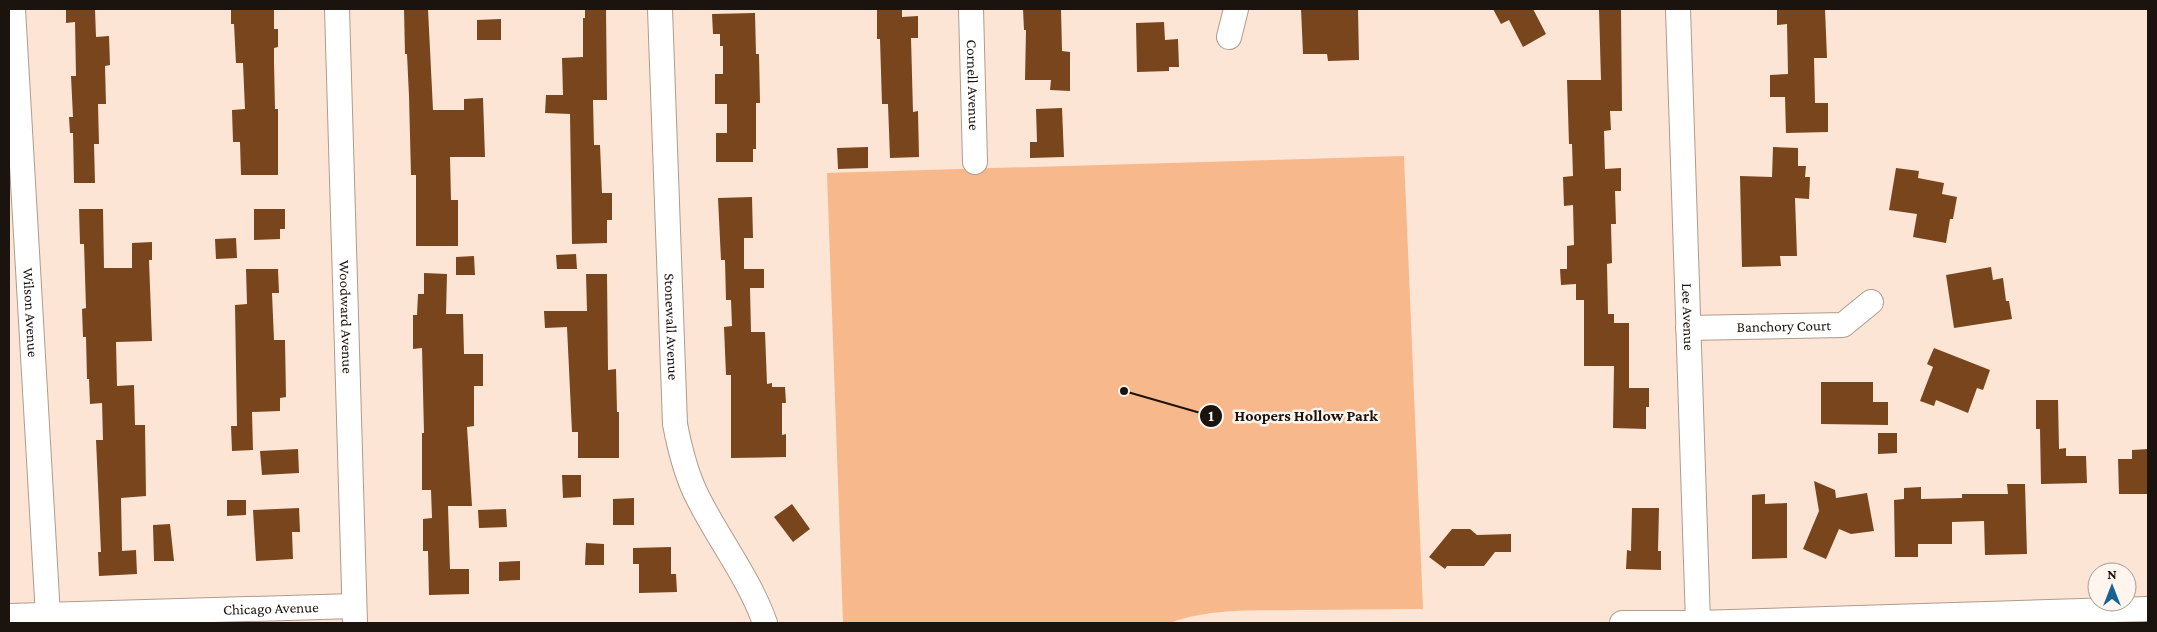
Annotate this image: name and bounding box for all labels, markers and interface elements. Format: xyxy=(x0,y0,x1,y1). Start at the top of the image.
street label: Cornell Avenue xyxy=(964,39,982,131)
street label: Woodward Avenue xyxy=(336,260,356,374)
street label: Wilson Avenue xyxy=(20,267,41,358)
street label: Stonewall Avenue xyxy=(662,273,681,381)
street label: Lee Avenue xyxy=(1679,283,1697,351)
street label: Banchory Court xyxy=(1737,317,1832,335)
callout: Hoopers Hollow Park xyxy=(1199,400,1388,431)
text: Hoopers Hollow Park xyxy=(1234,407,1378,424)
text: 1 xyxy=(1208,408,1214,424)
north arrow xyxy=(2087,562,2137,612)
text: N xyxy=(2107,566,2117,582)
street label: Chicago Avenue xyxy=(223,599,319,618)

